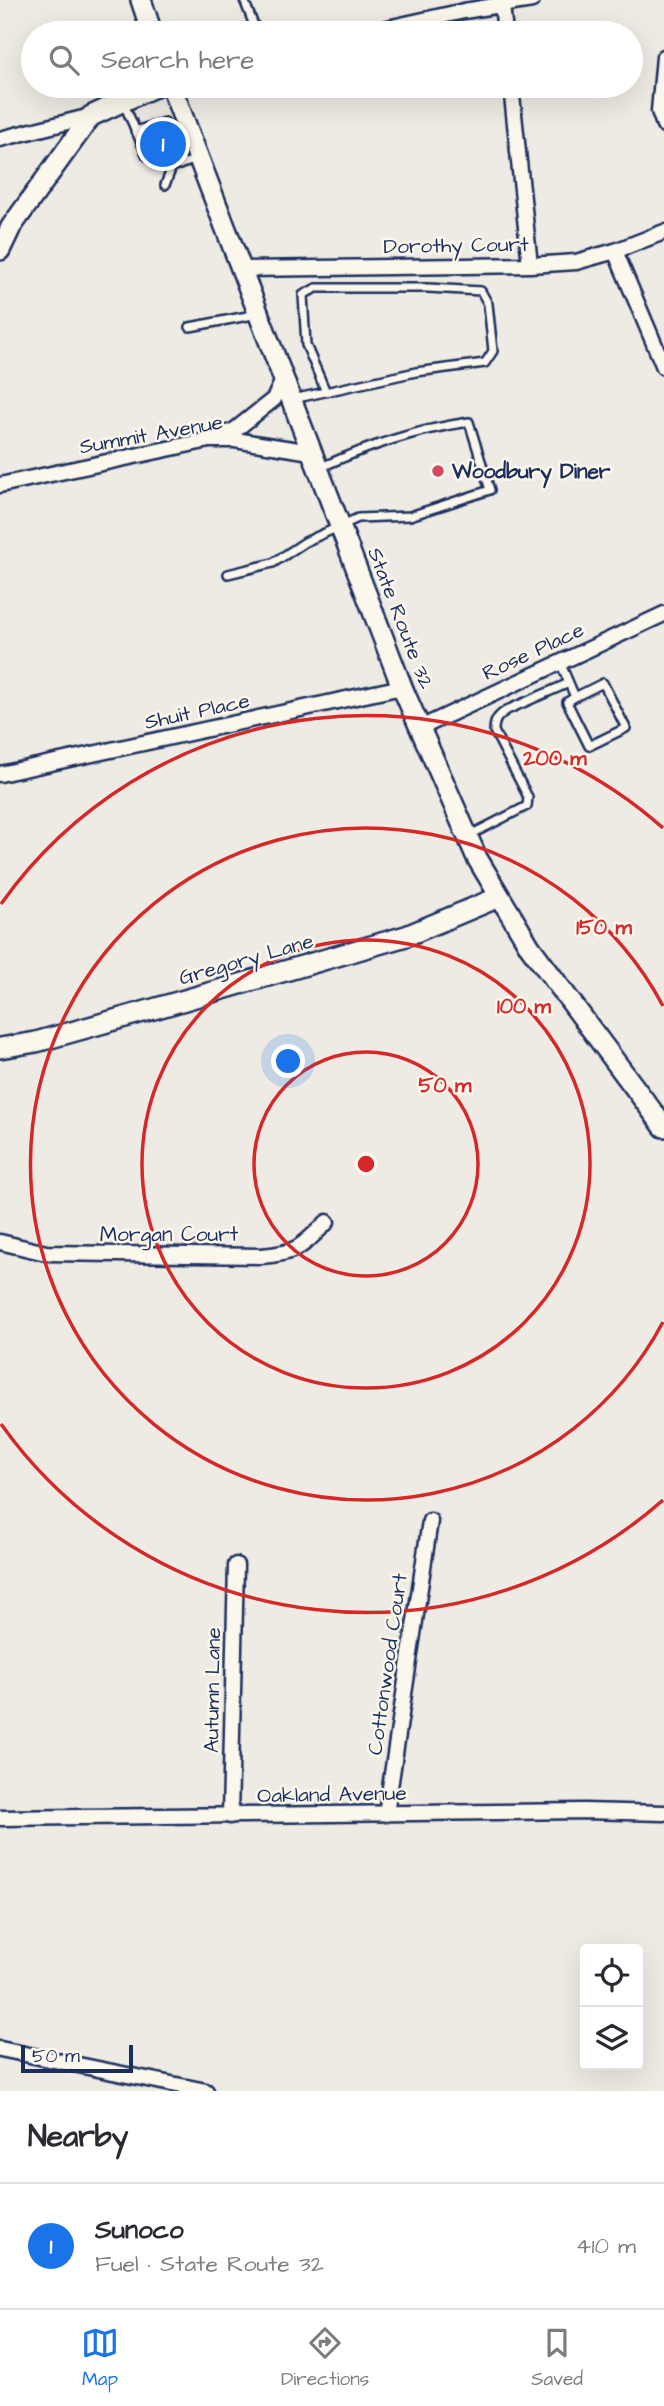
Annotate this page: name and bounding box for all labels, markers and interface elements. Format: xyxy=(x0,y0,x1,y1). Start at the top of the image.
search box xyxy=(21,21,643,98)
icon: search xyxy=(45,41,83,79)
text: Search here xyxy=(101,42,254,78)
pin: 1 xyxy=(140,118,186,170)
street label: Dorothy Court xyxy=(383,230,529,263)
street label: Summit Avenue xyxy=(77,408,225,461)
place label: Woodbury Diner xyxy=(451,457,611,489)
marker: Woodbury Diner xyxy=(430,463,446,479)
street label: State Route 32 xyxy=(360,543,441,693)
street label: Rose Place xyxy=(478,615,589,688)
street label: Shuit Place xyxy=(142,686,252,737)
text: 200 m xyxy=(522,744,587,773)
text: 150 m xyxy=(576,913,632,942)
street label: Gregory Lane xyxy=(175,926,317,994)
text: 100 m xyxy=(497,992,552,1021)
your location xyxy=(271,1044,305,1078)
text: 50 m xyxy=(419,1071,472,1100)
centre of rings xyxy=(354,1152,378,1176)
street label: Morgan Court xyxy=(100,1220,239,1251)
street label: Cottonwood Court xyxy=(360,1571,415,1757)
street label: Autumn Lane xyxy=(197,1627,228,1753)
street label: Oakland Avenue xyxy=(257,1779,407,1810)
map controls xyxy=(580,1944,643,2070)
button: locate xyxy=(580,1944,643,2007)
button: layers xyxy=(580,2007,643,2070)
scale bar xyxy=(21,2042,133,2074)
text: 50 m xyxy=(32,2043,80,2070)
text: Nearby xyxy=(28,2116,128,2158)
text: Sunoco xyxy=(95,2212,184,2248)
text: 1 xyxy=(50,2230,52,2262)
text: 410 m xyxy=(576,2230,636,2262)
text: Fuel · State Route 32 xyxy=(95,2248,324,2280)
tab: Map xyxy=(81,2324,119,2393)
tab: Directions xyxy=(281,2324,369,2393)
tab: Saved xyxy=(531,2324,583,2393)

